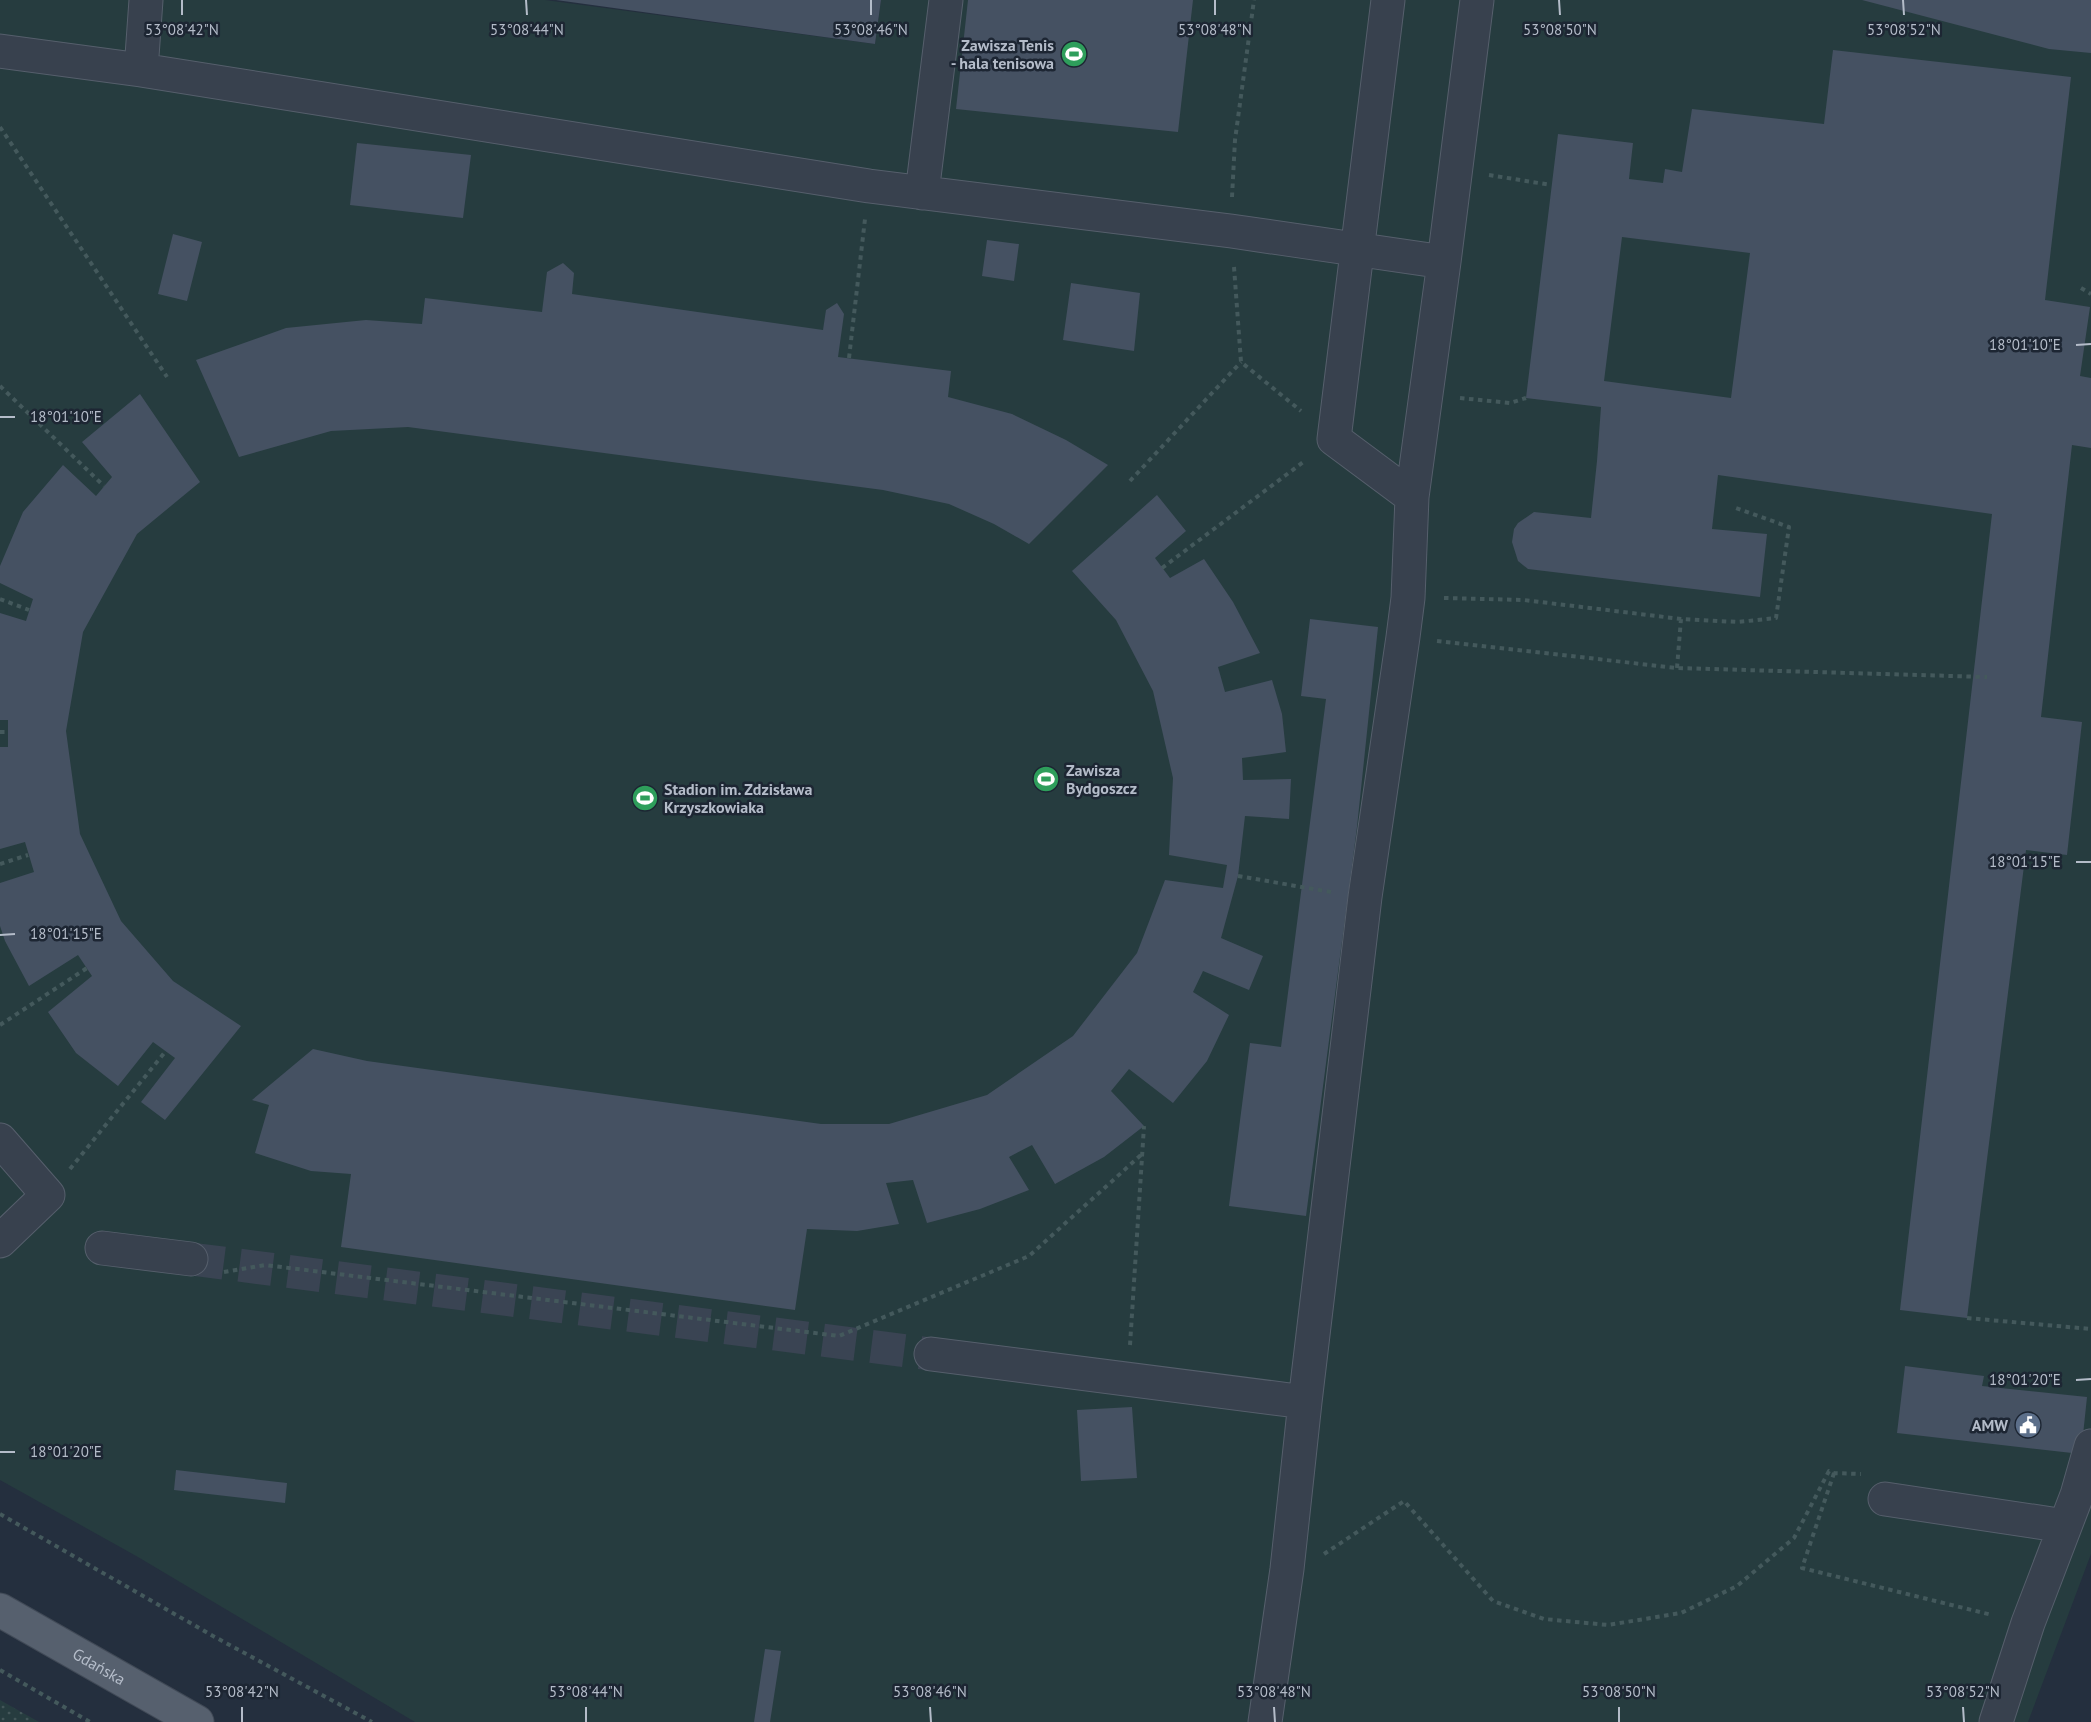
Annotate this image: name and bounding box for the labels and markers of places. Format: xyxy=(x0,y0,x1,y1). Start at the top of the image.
place label: Zawisza Tenis - hala tenisowa xyxy=(951,35,1054,73)
sports icon: Zawisza Tenis - hala tenisowa xyxy=(1059,39,1089,69)
place label: Zawisza Bydgoszcz xyxy=(1066,760,1137,798)
sports icon: Zawisza Bydgoszcz xyxy=(1031,764,1061,794)
place label: Stadion im. Zdzisława Krzyszkowiaka xyxy=(664,779,812,817)
sports icon: Stadion im. Zdzisława Krzyszkowiaka xyxy=(630,783,660,813)
public building icon: AMW xyxy=(2013,1410,2043,1440)
place label: AMW xyxy=(1972,1415,2008,1435)

